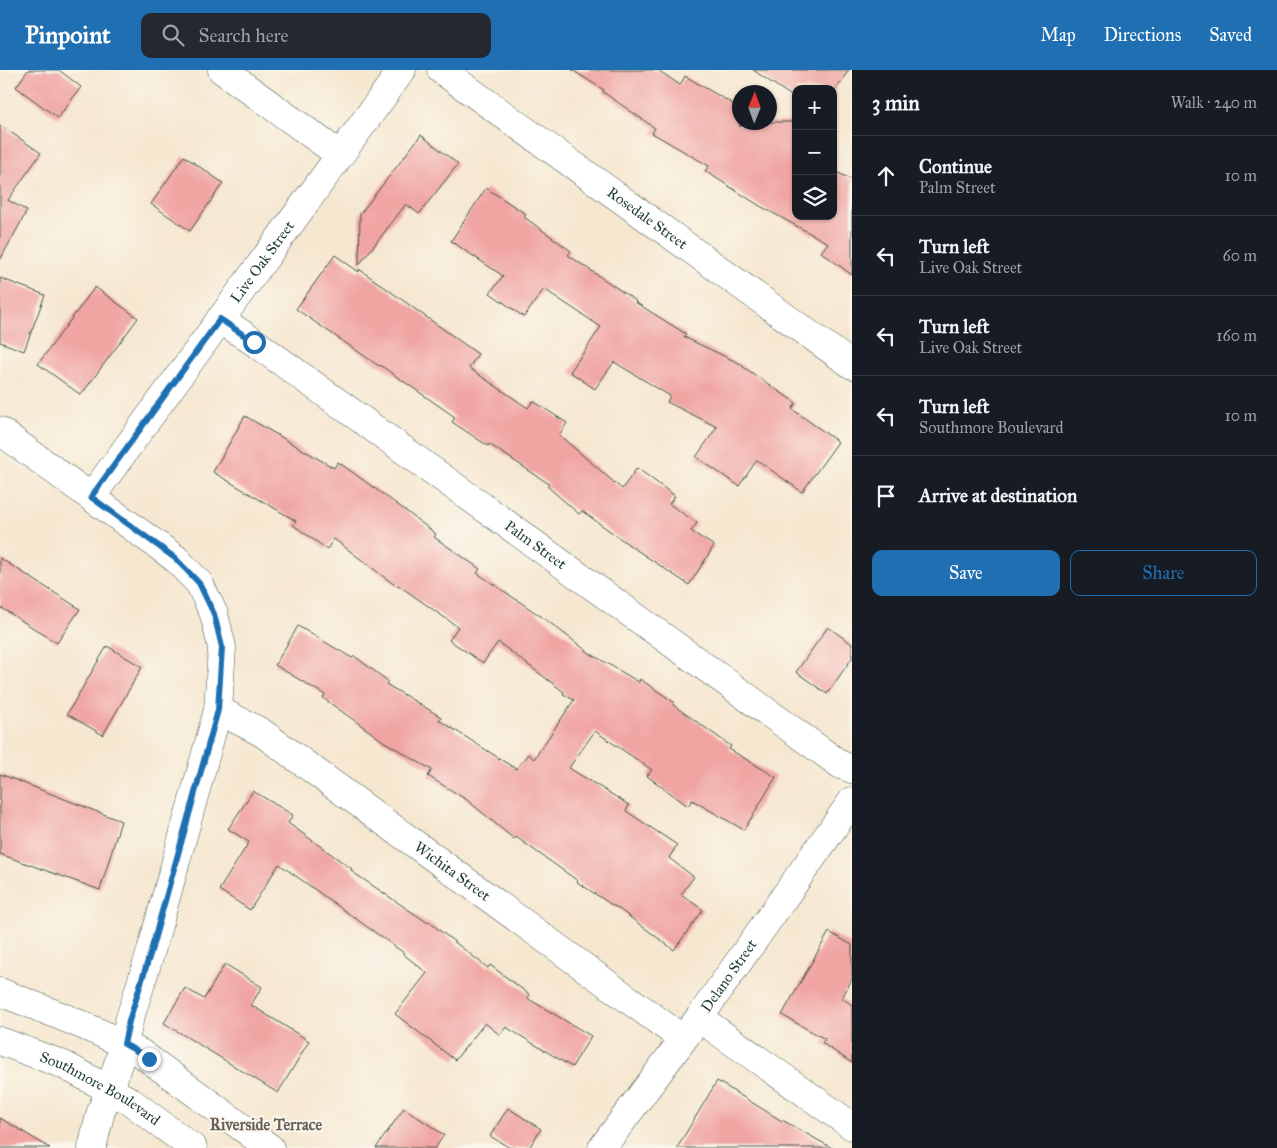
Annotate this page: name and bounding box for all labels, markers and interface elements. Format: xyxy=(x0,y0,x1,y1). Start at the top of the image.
search box xyxy=(141,13,491,58)
text: Pinpoint xyxy=(25,20,111,50)
icon: search xyxy=(159,21,187,49)
text: Search here xyxy=(199,24,289,47)
text: Map xyxy=(1040,24,1076,46)
text: Directions xyxy=(1104,24,1181,46)
text: Saved xyxy=(1209,24,1252,46)
north arrow xyxy=(732,85,777,130)
map controls xyxy=(792,85,837,220)
button: + xyxy=(792,85,837,130)
text: 3 min xyxy=(872,90,920,116)
text: Walk · 240 m xyxy=(1171,93,1257,112)
button: − xyxy=(792,130,837,175)
text: Continue xyxy=(919,155,992,178)
icon: ahead xyxy=(872,162,900,190)
text: 10 m xyxy=(1225,166,1257,185)
button: layers xyxy=(792,175,837,220)
text: Palm Street xyxy=(919,178,996,197)
street label: Rosedale Street xyxy=(604,183,692,253)
street label: Live Oak Street xyxy=(227,217,299,306)
text: Turn left xyxy=(919,235,989,258)
icon: left xyxy=(872,242,900,270)
text: 60 m xyxy=(1223,246,1257,265)
text: Live Oak Street xyxy=(919,258,1022,277)
text: Turn left xyxy=(919,315,989,338)
icon: left xyxy=(872,322,900,350)
text: 160 m xyxy=(1216,326,1257,345)
route start xyxy=(243,331,266,354)
text: Live Oak Street xyxy=(919,338,1022,357)
text: Turn left xyxy=(919,395,989,418)
icon: left xyxy=(872,402,900,430)
text: 10 m xyxy=(1225,406,1257,425)
text: Southmore Boulevard xyxy=(919,418,1064,437)
icon: arrive xyxy=(872,482,900,510)
text: Arrive at destination xyxy=(919,484,1077,507)
street label: Palm Street xyxy=(501,517,570,574)
button: Save xyxy=(872,550,1060,596)
button: Share xyxy=(1070,550,1257,596)
street label: Wichita Street xyxy=(411,838,494,905)
street label: Delano Street xyxy=(697,935,761,1016)
street label: Southmore Boulevard xyxy=(37,1048,164,1130)
route end xyxy=(138,1048,161,1071)
district label: Riverside Terrace xyxy=(210,1115,323,1134)

